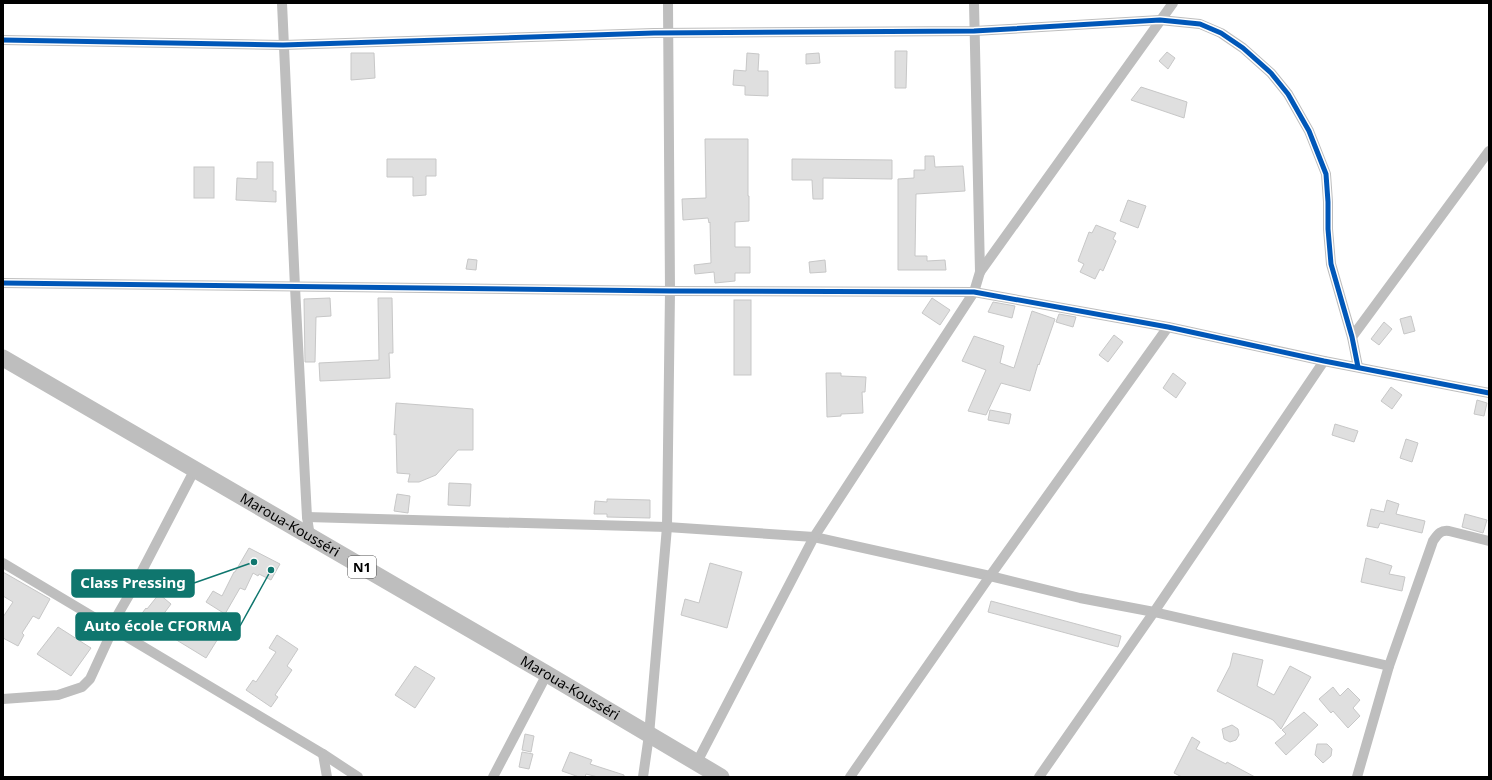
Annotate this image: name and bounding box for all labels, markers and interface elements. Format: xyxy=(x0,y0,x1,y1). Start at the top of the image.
street label: Maroua-Kousséri xyxy=(237,488,344,561)
road number: N1 xyxy=(348,556,376,578)
callout: Class Pressing xyxy=(72,570,194,597)
text: Class Pressing xyxy=(80,572,186,592)
callout: Auto école CFORMA xyxy=(76,613,240,640)
text: Auto école CFORMA xyxy=(84,615,232,635)
street label: Maroua-Kousséri xyxy=(517,651,623,724)

